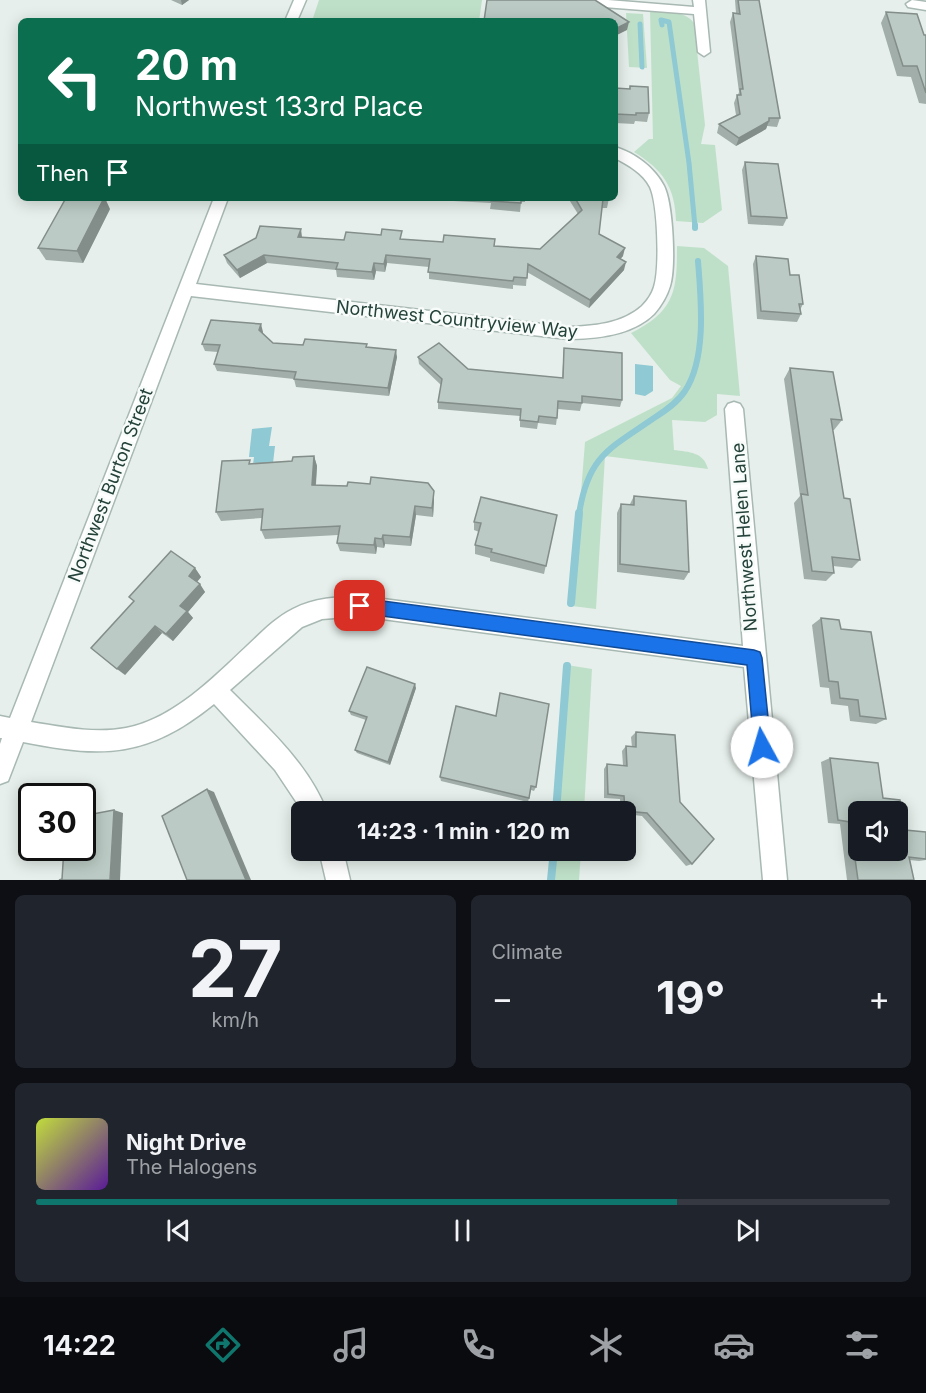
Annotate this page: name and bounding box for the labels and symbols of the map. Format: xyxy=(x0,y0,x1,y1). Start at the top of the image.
street label: Northwest Countryview Way xyxy=(335,296,579,342)
street label: Northwest Burton Street xyxy=(63,385,157,585)
street label: Northwest Helen Lane xyxy=(727,442,761,632)
pin xyxy=(334,580,385,631)
position arrow xyxy=(730,715,794,779)
speed limit sign: 30 xyxy=(18,783,96,861)

